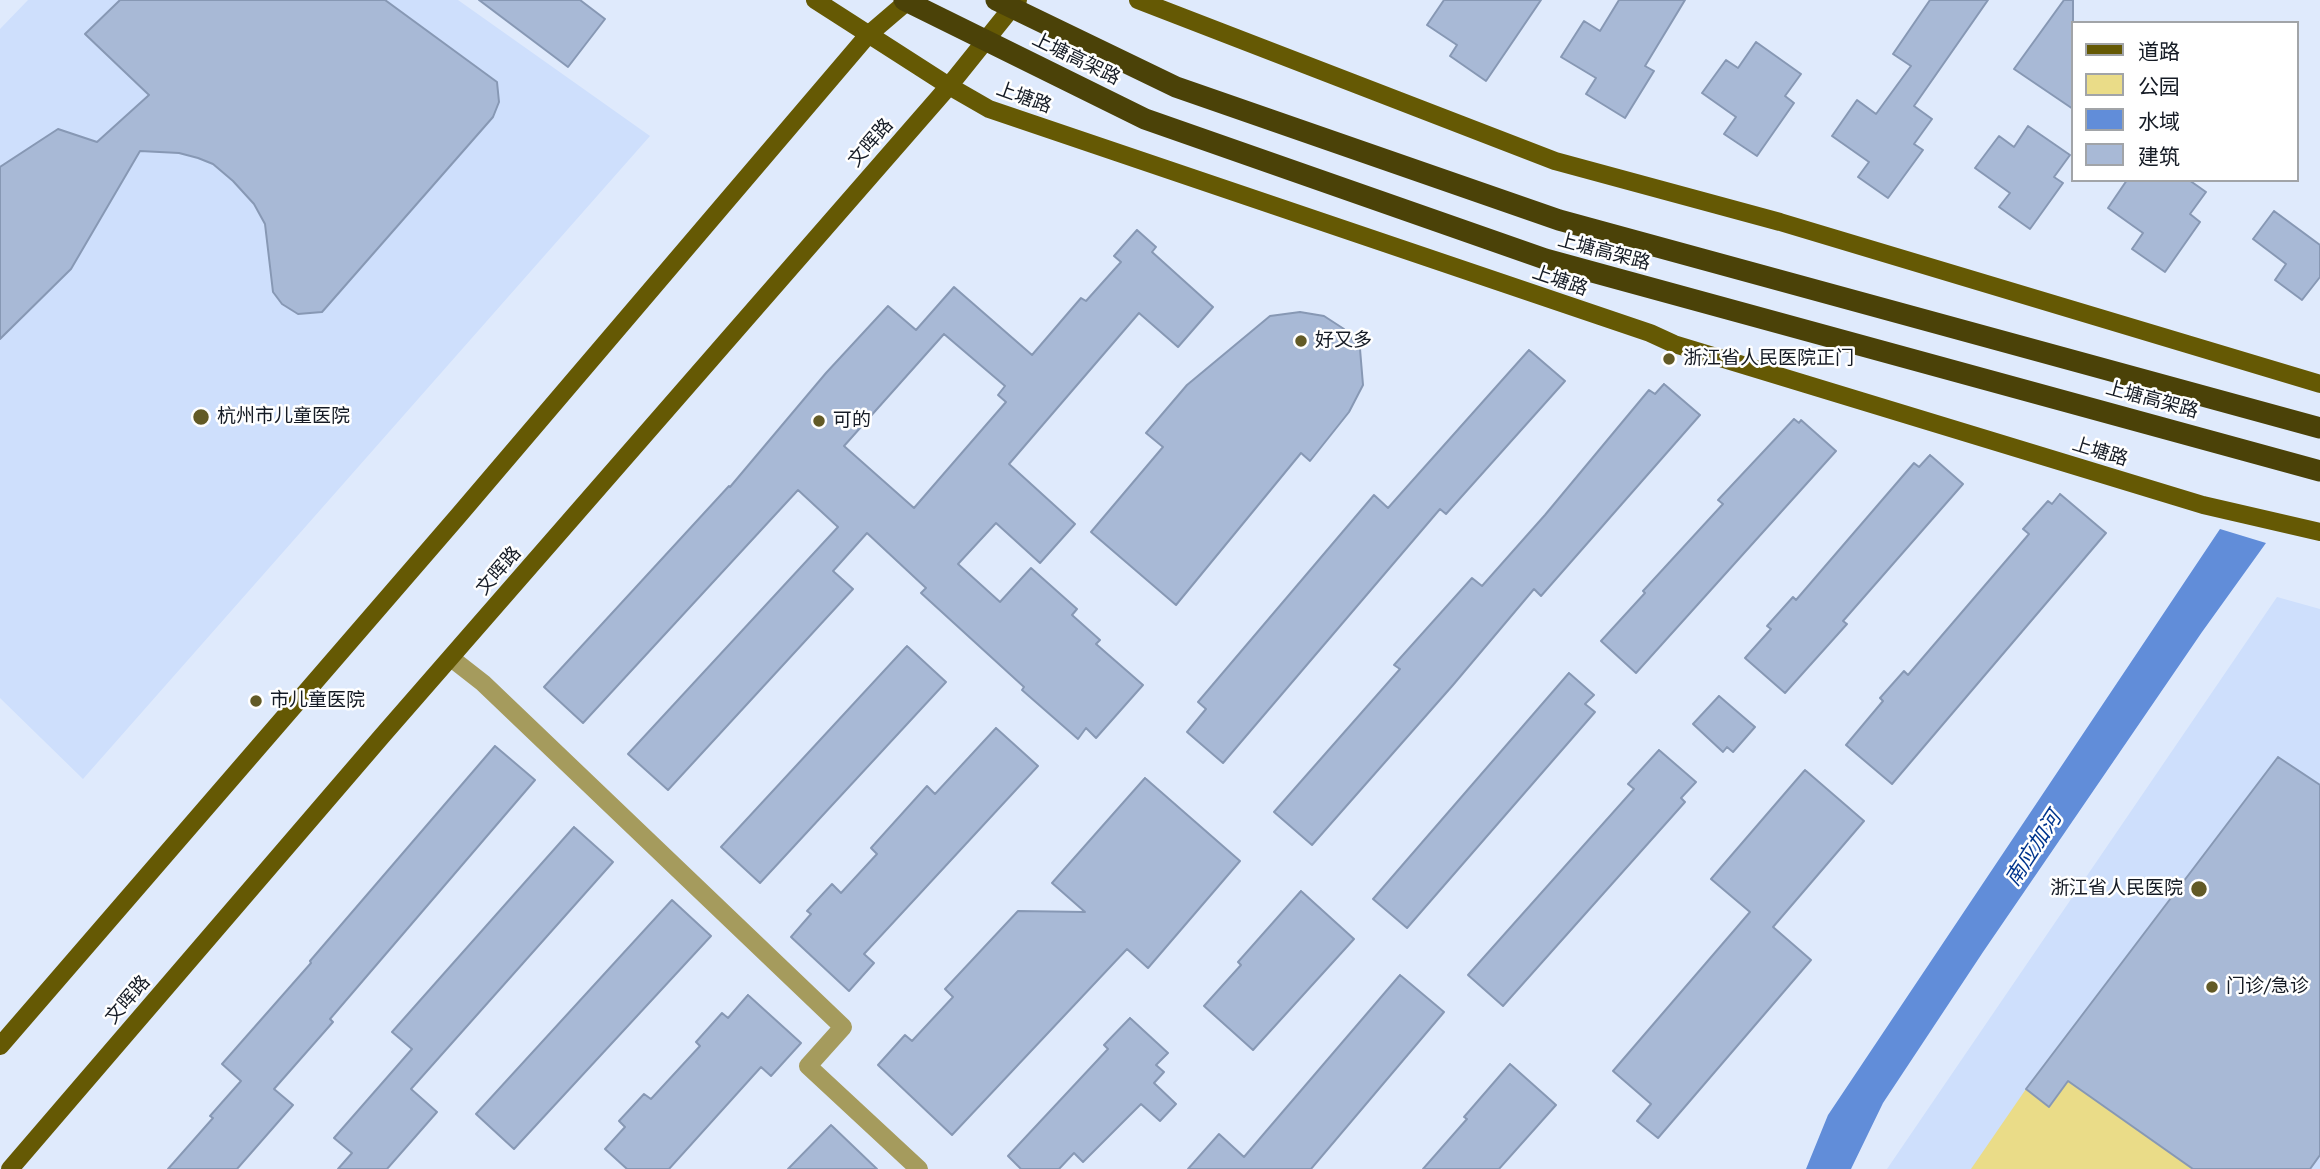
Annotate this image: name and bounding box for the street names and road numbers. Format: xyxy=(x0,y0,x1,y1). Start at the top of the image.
street label: 上塘高架路 xyxy=(1028,28,1124,90)
street label: 上塘路 xyxy=(993,78,1055,118)
street label: 文晖路 xyxy=(844,114,898,172)
street label: 上塘高架路 xyxy=(1555,229,1653,275)
street label: 上塘路 xyxy=(1529,261,1591,301)
street label: 上塘高架路 xyxy=(2103,377,2201,423)
street label: 上塘路 xyxy=(2069,433,2131,471)
street label: 文晖路 xyxy=(472,542,526,600)
street label: 文晖路 xyxy=(101,971,155,1029)

